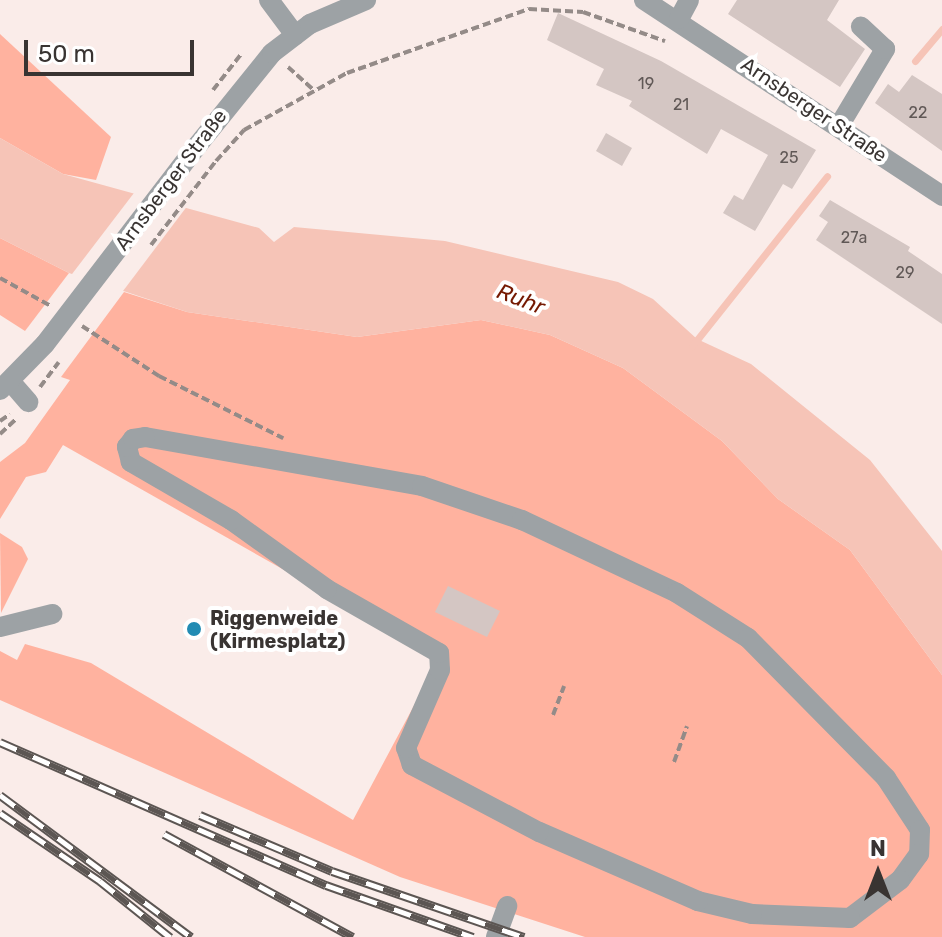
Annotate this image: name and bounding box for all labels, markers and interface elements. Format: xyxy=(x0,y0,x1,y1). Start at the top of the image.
scale bar xyxy=(28,24,198,74)
text: 50 m xyxy=(38,40,95,68)
street label: Arnsberger Straße xyxy=(736,52,892,168)
house number: 19 xyxy=(638,74,654,94)
house number: 21 xyxy=(673,95,689,115)
house number: 22 xyxy=(909,103,927,123)
street label: Arnsberger Straße xyxy=(110,104,232,256)
house number: 25 xyxy=(780,148,798,168)
house number: 27a xyxy=(841,228,867,248)
house number: 29 xyxy=(896,263,914,283)
water label: Ruhr xyxy=(493,278,549,320)
place label: Riggenweide (Kirmesplatz) xyxy=(210,606,345,653)
marker: Riggenweide (Kirmesplatz) xyxy=(185,620,203,638)
north arrow xyxy=(838,833,918,913)
text: N xyxy=(870,835,886,862)

